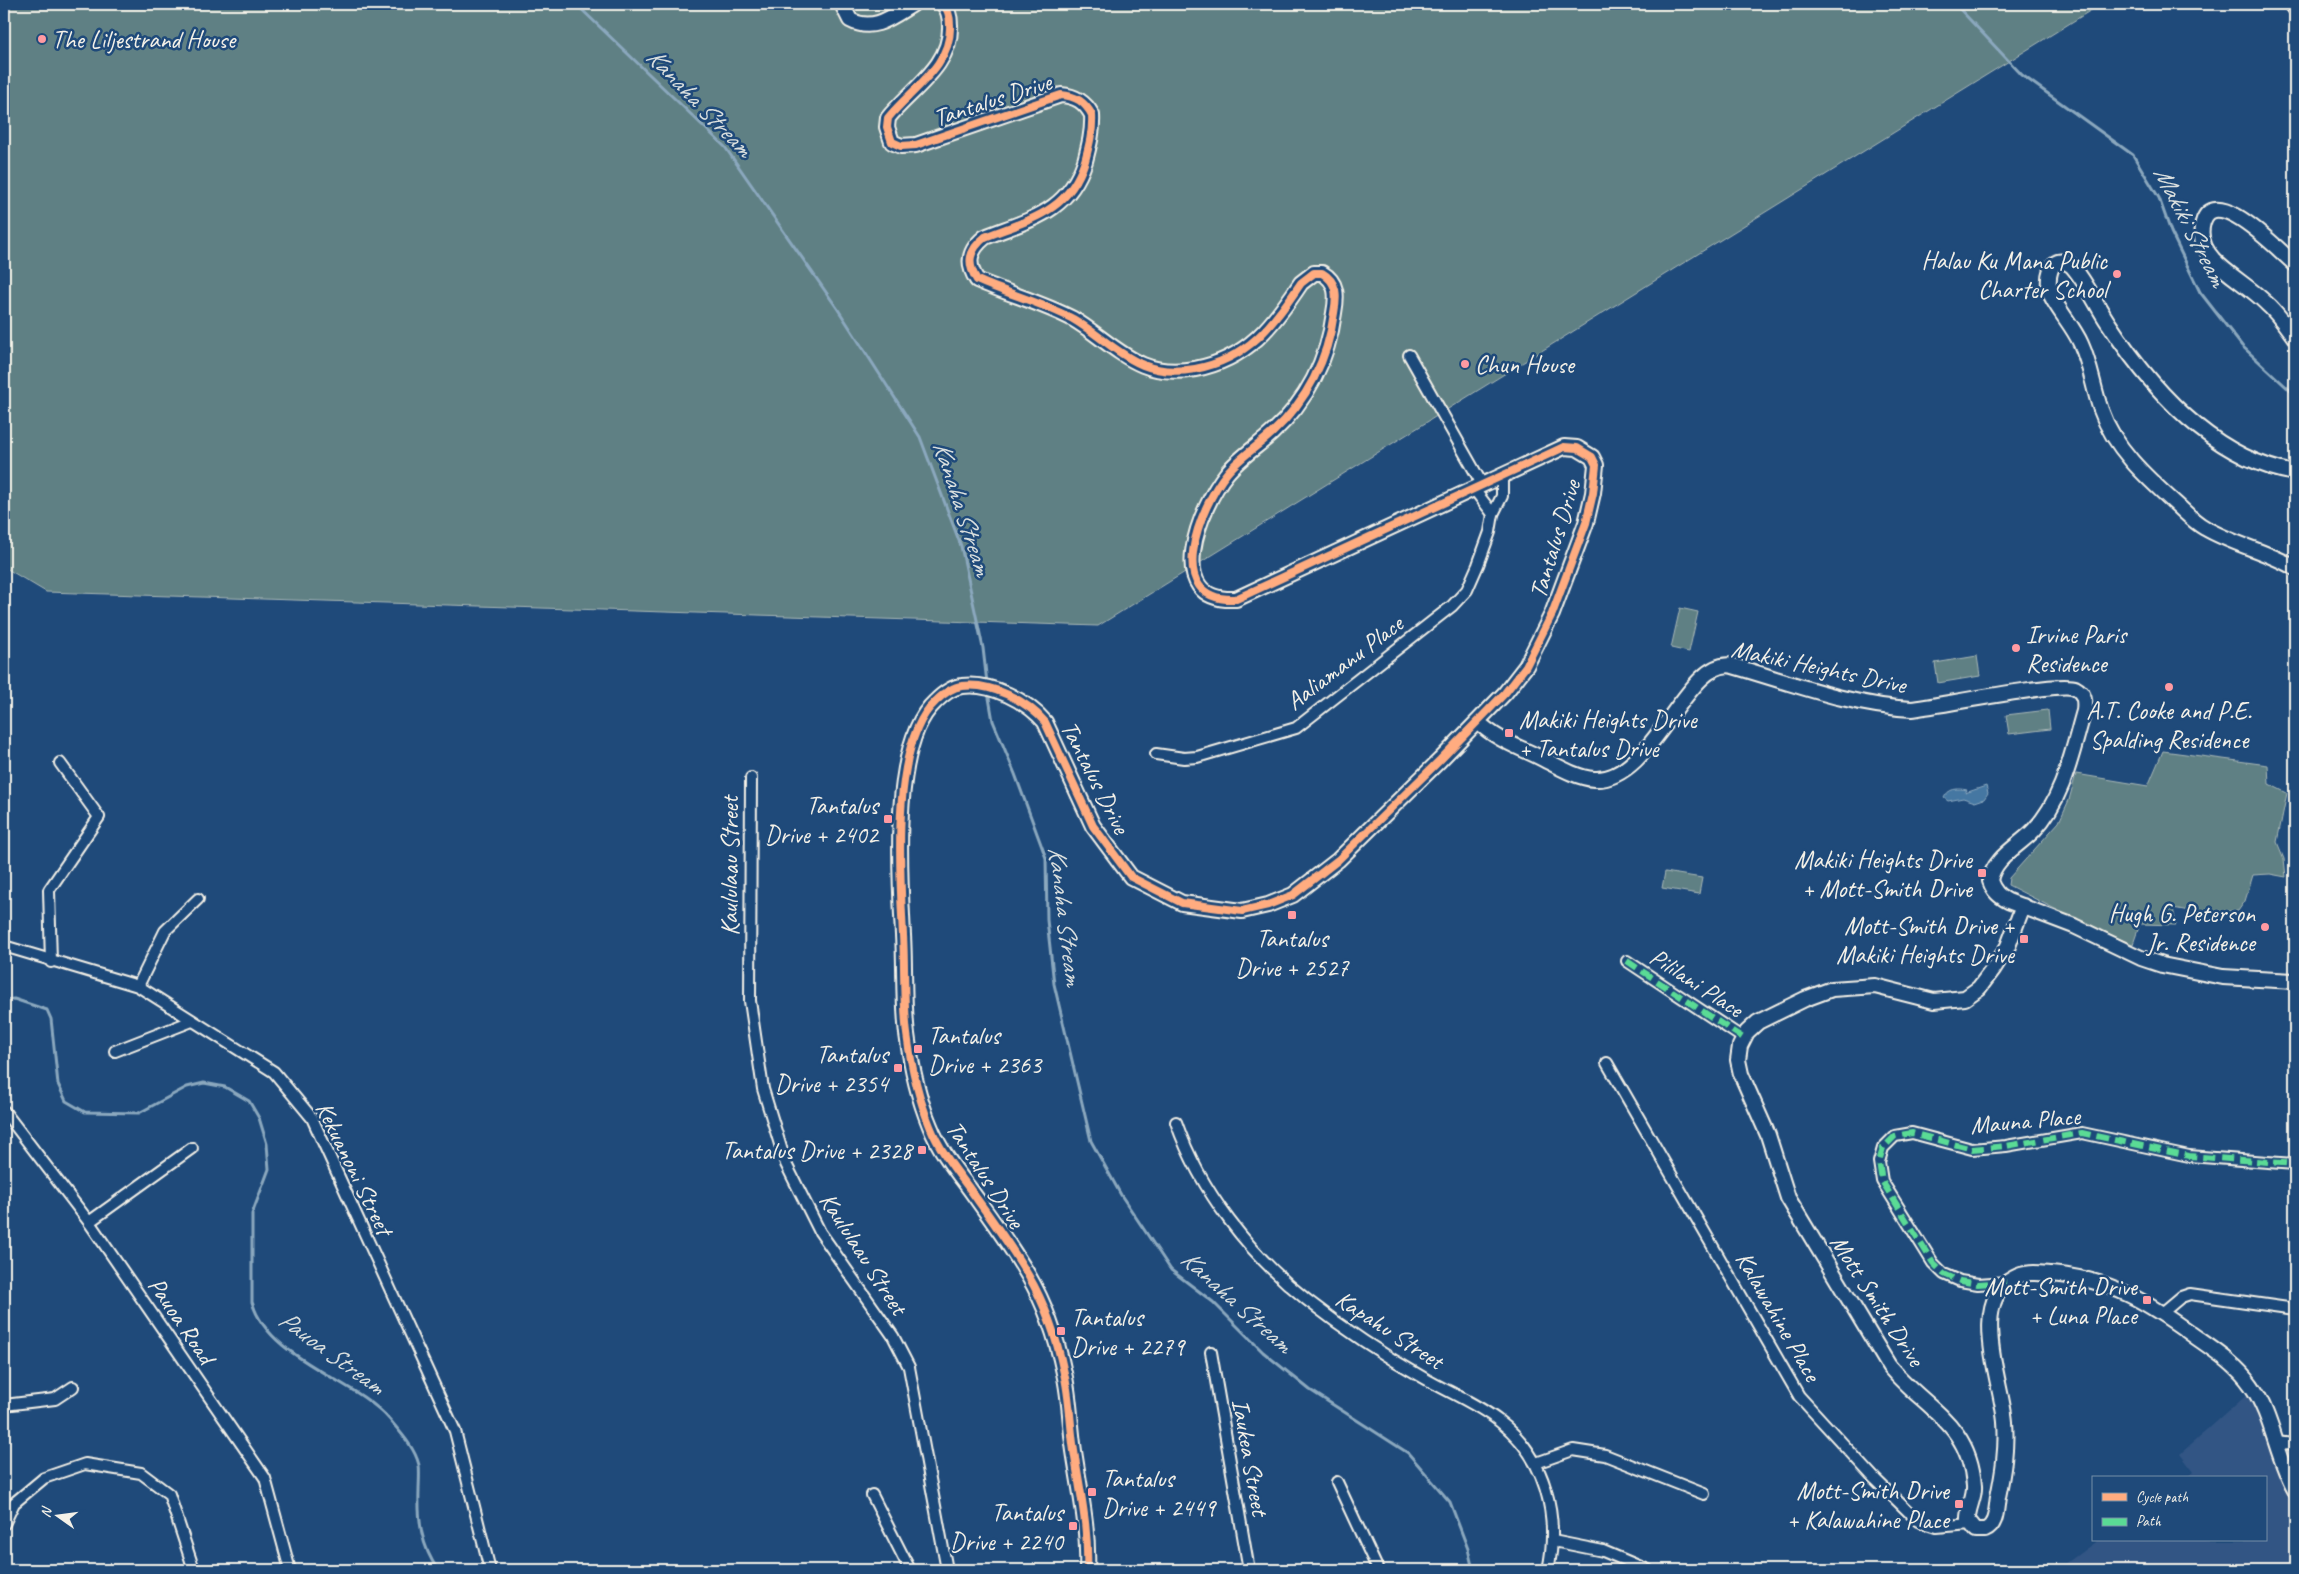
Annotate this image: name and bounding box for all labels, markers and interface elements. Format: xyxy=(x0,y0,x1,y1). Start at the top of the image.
place label: The Liljestrand House xyxy=(52,24,237,56)
marker: The Liljestrand House xyxy=(36,33,48,45)
water label: Kanaha Stream xyxy=(639,41,762,166)
street label: Tantalus Drive xyxy=(929,65,1057,134)
water label: Makiki Stream xyxy=(2146,161,2236,295)
place label: Halau Ku Mana Public Charter School xyxy=(1921,245,2112,306)
marker: Halau Ku Mana Public Charter School xyxy=(2111,268,2123,280)
place label: Chun House xyxy=(1475,349,1576,381)
marker: Chun House xyxy=(1459,358,1471,370)
water label: Kanaha Stream xyxy=(925,437,1001,583)
street label: Tantalus Drive xyxy=(1522,474,1589,602)
street label: Aaliamanu Place xyxy=(1280,607,1411,717)
place label: Irvine Paris Residence xyxy=(2026,619,2129,680)
street label: Makiki Heights Drive xyxy=(1729,633,1911,701)
marker: Irvine Paris Residence xyxy=(2010,642,2022,654)
marker: A.T. Cooke and P.E. Spalding Residence xyxy=(2163,681,2175,693)
place label: A.T. Cooke and P.E. Spalding Residence xyxy=(2086,695,2252,756)
place label: Makiki Heights Drive + Tantalus Drive xyxy=(1519,704,1699,765)
street label: Tantalus Drive xyxy=(1053,716,1138,841)
marker: Makiki Heights Drive + Tantalus Drive xyxy=(1503,727,1515,739)
place label: Tantalus Drive + 2402 xyxy=(765,790,880,851)
street label: Kaululaau Street xyxy=(714,794,746,936)
marker: Tantalus Drive + 2402 xyxy=(882,813,894,825)
place label: Makiki Heights Drive + Mott-Smith Drive xyxy=(1794,844,1974,905)
water label: Kanaha Stream xyxy=(1041,845,1091,990)
marker: Makiki Heights Drive + Mott-Smith Drive xyxy=(1976,867,1988,879)
place label: Hugh G. Peterson Jr. Residence xyxy=(2109,898,2257,959)
marker: Tantalus Drive + 2527 xyxy=(1286,909,1298,921)
place label: Mott-Smith Drive + Makiki Heights Drive xyxy=(1836,910,2016,971)
marker: Hugh G. Peterson Jr. Residence xyxy=(2259,921,2271,933)
place label: Tantalus Drive + 2527 xyxy=(1235,923,1350,984)
marker: Mott-Smith Drive + Makiki Heights Drive xyxy=(2018,933,2030,945)
street label: Pililani Place xyxy=(1644,941,1751,1026)
place label: Tantalus Drive + 2363 xyxy=(928,1020,1043,1081)
place label: Tantalus Drive + 2354 xyxy=(775,1039,891,1100)
marker: Tantalus Drive + 2363 xyxy=(912,1043,924,1055)
marker: Tantalus Drive + 2354 xyxy=(892,1062,904,1074)
street label: Kekuanoni Street xyxy=(308,1096,402,1244)
street label: Mauna Place xyxy=(1969,1100,2083,1142)
street label: Tantalus Drive xyxy=(938,1115,1033,1236)
place label: Tantalus Drive + 2328 xyxy=(721,1135,915,1167)
marker: Tantalus Drive + 2328 xyxy=(916,1144,928,1156)
street label: Kaululaau Street xyxy=(812,1186,916,1323)
street label: Mott Smith Drive xyxy=(1823,1229,1933,1374)
water label: Kanaha Stream xyxy=(1174,1242,1302,1362)
street label: Kalawahine Place xyxy=(1728,1246,1829,1389)
street label: Pauoa Road xyxy=(141,1271,224,1374)
place label: Mott-Smith Drive + Luna Place xyxy=(1984,1271,2139,1332)
street label: Kapahu Street xyxy=(1329,1283,1452,1378)
marker: Mott-Smith Drive + Luna Place xyxy=(2141,1294,2153,1306)
place label: Tantalus Drive + 2279 xyxy=(1071,1302,1186,1363)
water label: Pauoa Stream xyxy=(272,1303,393,1403)
marker: Tantalus Drive + 2279 xyxy=(1055,1325,1067,1337)
street label: Iaukea Street xyxy=(1224,1396,1276,1521)
place label: Tantalus Drive + 2449 xyxy=(1102,1463,1217,1524)
place label: Mott-Smith Drive + Kalawahine Place xyxy=(1787,1475,1951,1536)
legend xyxy=(2092,1476,2266,1542)
marker: Tantalus Drive + 2449 xyxy=(1086,1486,1098,1498)
text: Cycle path xyxy=(2136,1488,2188,1507)
north arrow xyxy=(32,1492,82,1542)
place label: Tantalus Drive + 2240 xyxy=(950,1497,1065,1558)
marker: Mott-Smith Drive + Kalawahine Place xyxy=(1953,1498,1965,1510)
text: N xyxy=(37,1504,56,1519)
text: Path xyxy=(2136,1512,2162,1531)
marker: Tantalus Drive + 2240 xyxy=(1067,1520,1079,1532)

